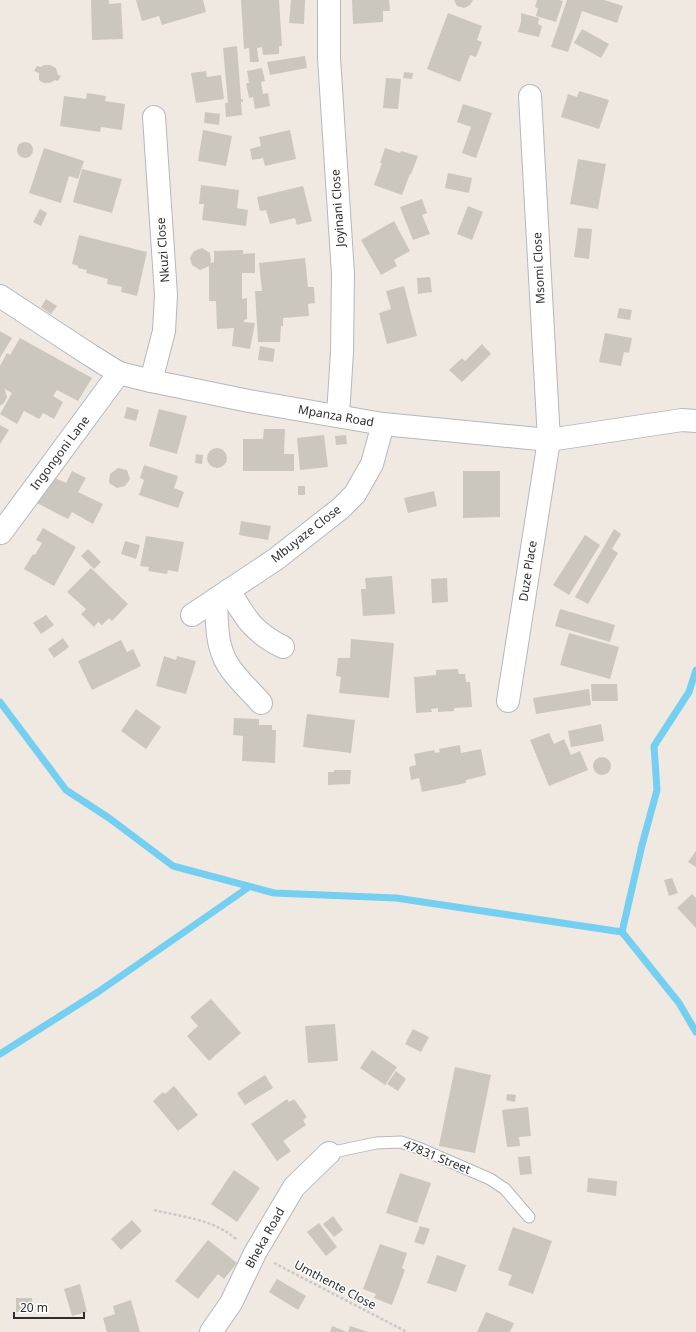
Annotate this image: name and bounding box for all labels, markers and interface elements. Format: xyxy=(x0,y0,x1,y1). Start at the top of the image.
street label: Joyinani Close xyxy=(326,168,349,248)
street label: Nkuzi Close xyxy=(152,217,173,283)
street label: Msomi Close xyxy=(528,232,549,304)
street label: Mpanza Road xyxy=(297,400,375,431)
street label: Ingongoni Lane xyxy=(26,412,93,493)
street label: Mbuyaze Close xyxy=(267,501,344,566)
street label: Duze Place xyxy=(514,539,541,603)
street label: 47831 Street xyxy=(401,1135,474,1178)
street label: Bheka Road xyxy=(241,1204,288,1271)
street label: Umthente Close xyxy=(291,1256,379,1313)
scale bar xyxy=(14,1294,84,1320)
text: 20 m xyxy=(20,1299,48,1316)

